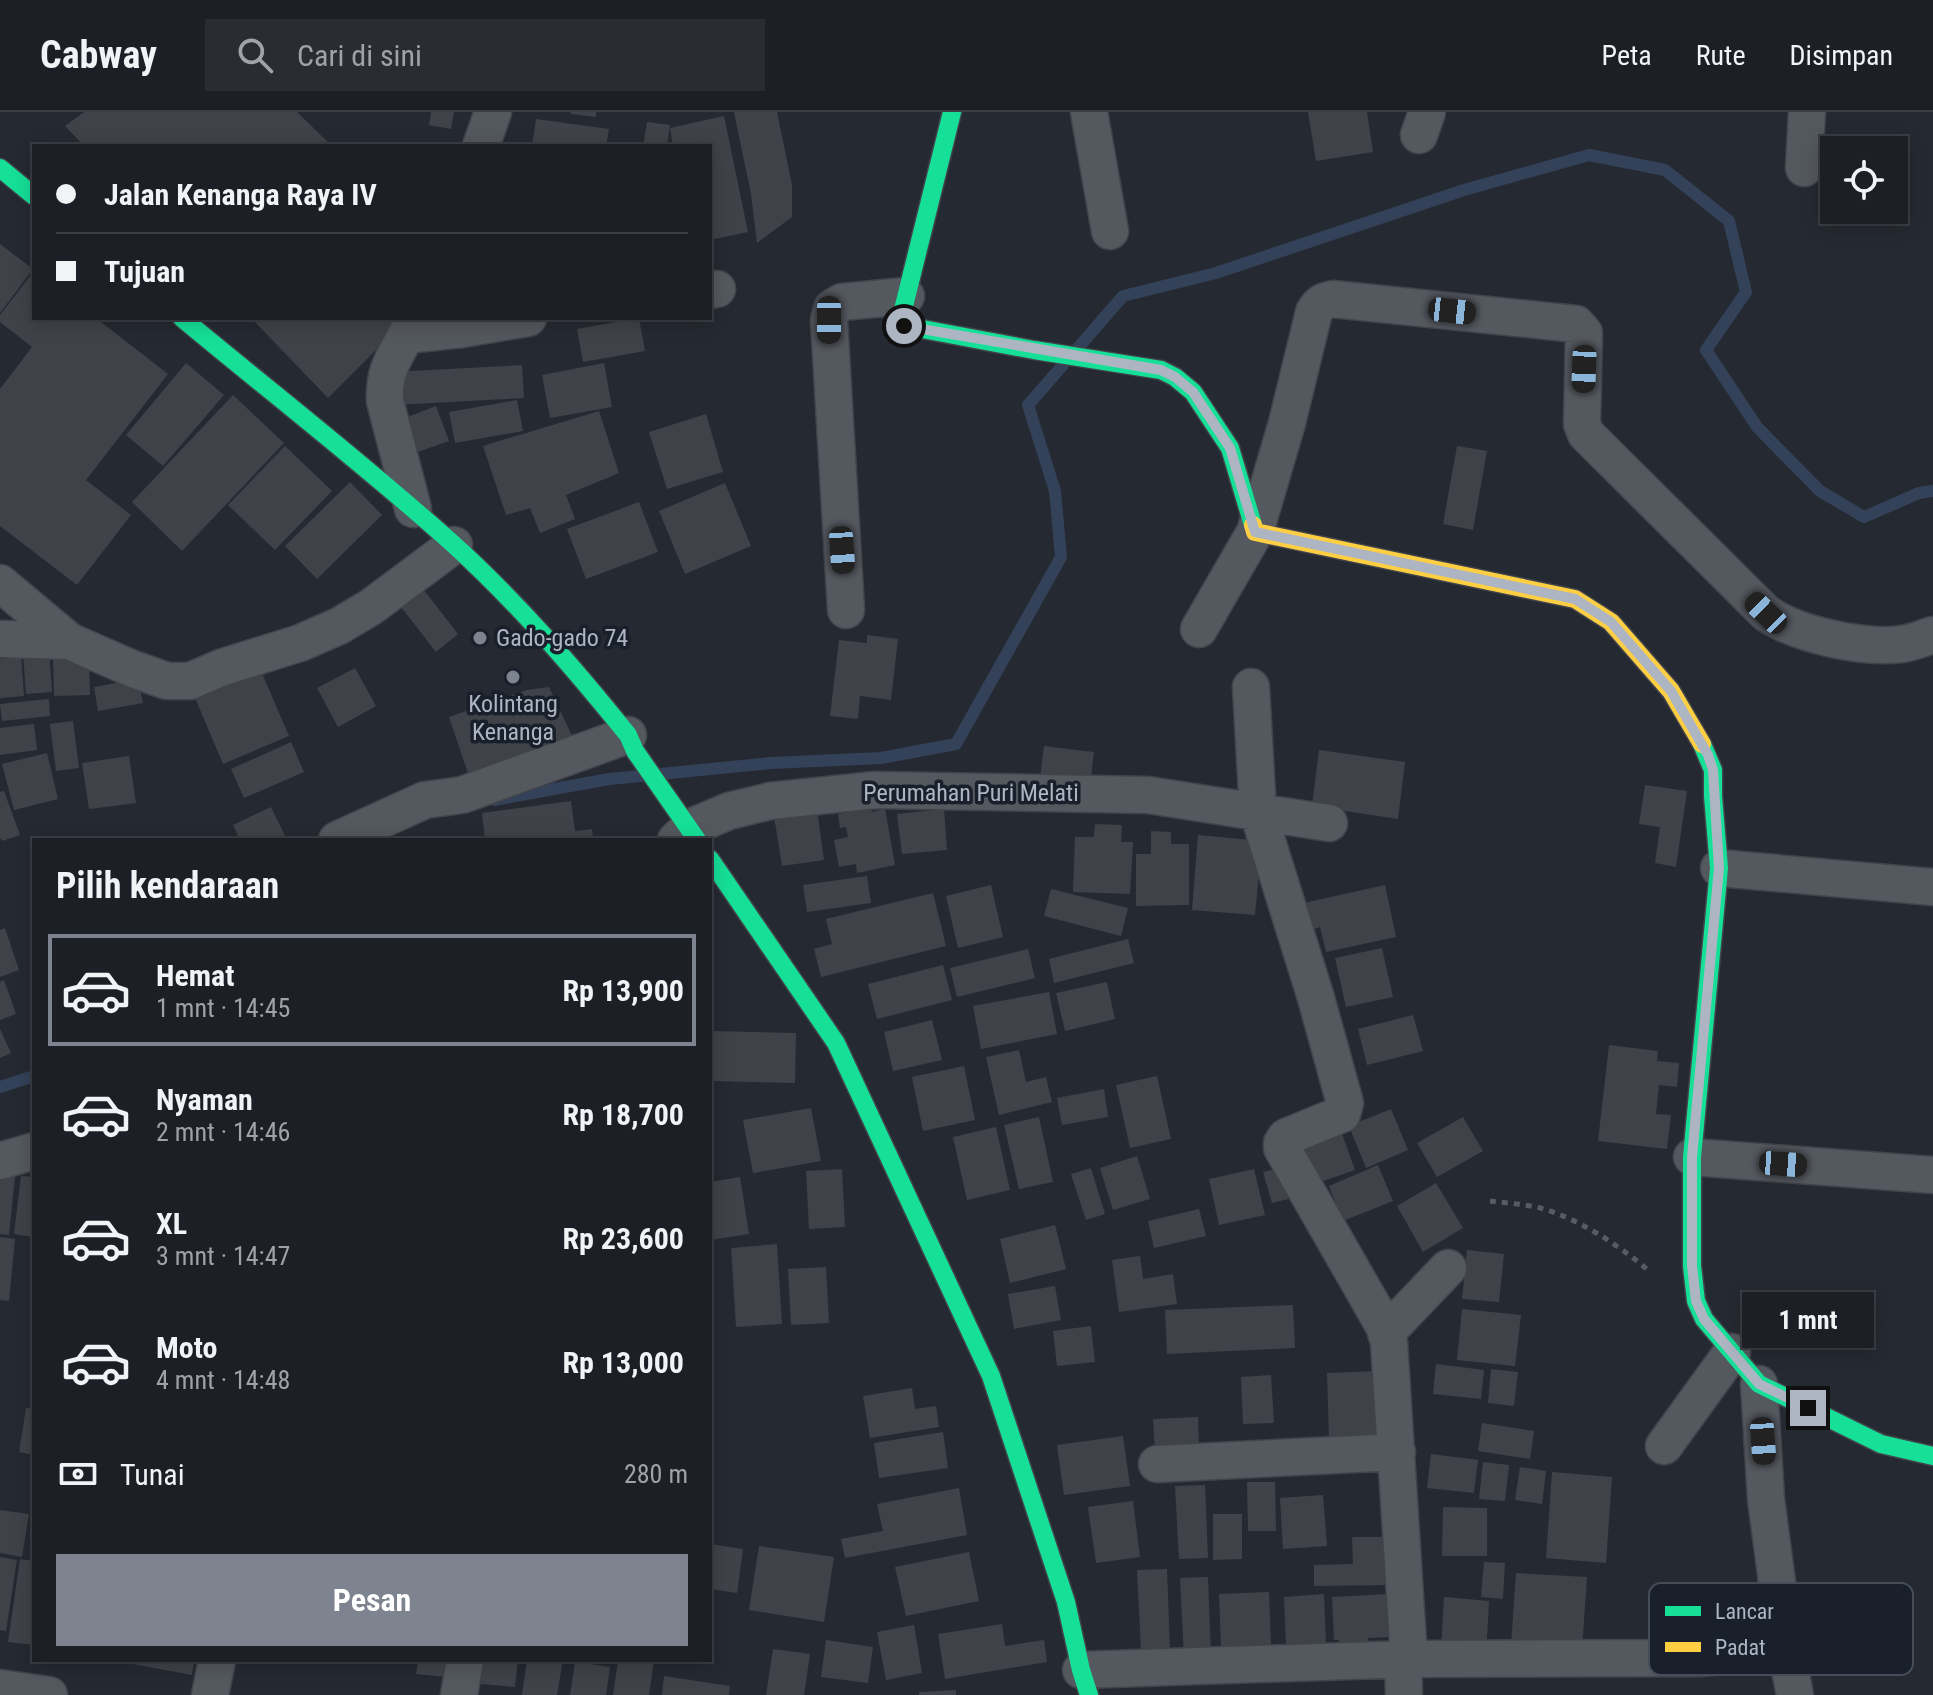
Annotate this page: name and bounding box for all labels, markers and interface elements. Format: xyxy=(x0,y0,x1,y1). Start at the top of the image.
search box xyxy=(205,19,765,91)
text: Cabway xyxy=(40,33,157,77)
icon: search xyxy=(233,33,277,77)
text: Cari di sini xyxy=(297,38,422,73)
text: Peta xyxy=(1602,39,1652,72)
text: Rute xyxy=(1696,39,1746,72)
text: Disimpan xyxy=(1790,39,1893,72)
map controls xyxy=(1820,136,1908,224)
button: locate xyxy=(1820,136,1908,224)
text: Jalan Kenanga Raya IV xyxy=(104,177,377,212)
text: Tujuan xyxy=(104,254,185,289)
car xyxy=(817,296,841,344)
car xyxy=(1427,297,1477,325)
route start xyxy=(886,308,922,344)
car xyxy=(1571,345,1597,393)
car xyxy=(828,525,856,575)
car xyxy=(1740,588,1792,638)
place label: Gado-gado 74 xyxy=(496,624,628,652)
marker: Gado-gado 74 xyxy=(471,629,489,647)
marker: Kolintang Kenanga xyxy=(504,668,522,686)
place label: Kolintang Kenanga xyxy=(468,690,558,746)
street label: Perumahan Puri Melati xyxy=(863,779,1079,807)
text: Pilih kendaraan xyxy=(56,865,279,907)
icon: car xyxy=(60,954,132,1026)
text: Hemat xyxy=(156,958,234,993)
text: Rp 13,900 xyxy=(562,973,684,1008)
text: 1 mnt · 14:45 xyxy=(156,993,290,1023)
icon: car xyxy=(60,1078,132,1150)
text: Nyaman xyxy=(156,1082,253,1117)
text: Rp 18,700 xyxy=(562,1097,684,1132)
text: 2 mnt · 14:46 xyxy=(156,1117,290,1147)
car xyxy=(1758,1150,1808,1178)
icon: car xyxy=(60,1202,132,1274)
text: XL xyxy=(156,1206,187,1241)
text: Rp 23,600 xyxy=(562,1221,684,1256)
text: 3 mnt · 14:47 xyxy=(156,1241,290,1271)
callout: 1 mnt xyxy=(1742,1292,1874,1348)
text: 1 mnt xyxy=(1778,1305,1838,1335)
icon: car xyxy=(60,1326,132,1398)
text: Moto xyxy=(156,1330,217,1365)
text: Rp 13,000 xyxy=(562,1345,684,1380)
text: 4 mnt · 14:48 xyxy=(156,1365,290,1395)
route end xyxy=(1790,1390,1826,1426)
car xyxy=(1749,1416,1777,1466)
icon: cash xyxy=(56,1452,100,1496)
text: Tunai xyxy=(120,1457,185,1492)
text: 280 m xyxy=(624,1459,688,1489)
button: Pesan xyxy=(56,1554,688,1646)
legend xyxy=(1649,1583,1913,1675)
text: Lancar xyxy=(1715,1599,1774,1624)
text: Padat xyxy=(1715,1635,1766,1660)

